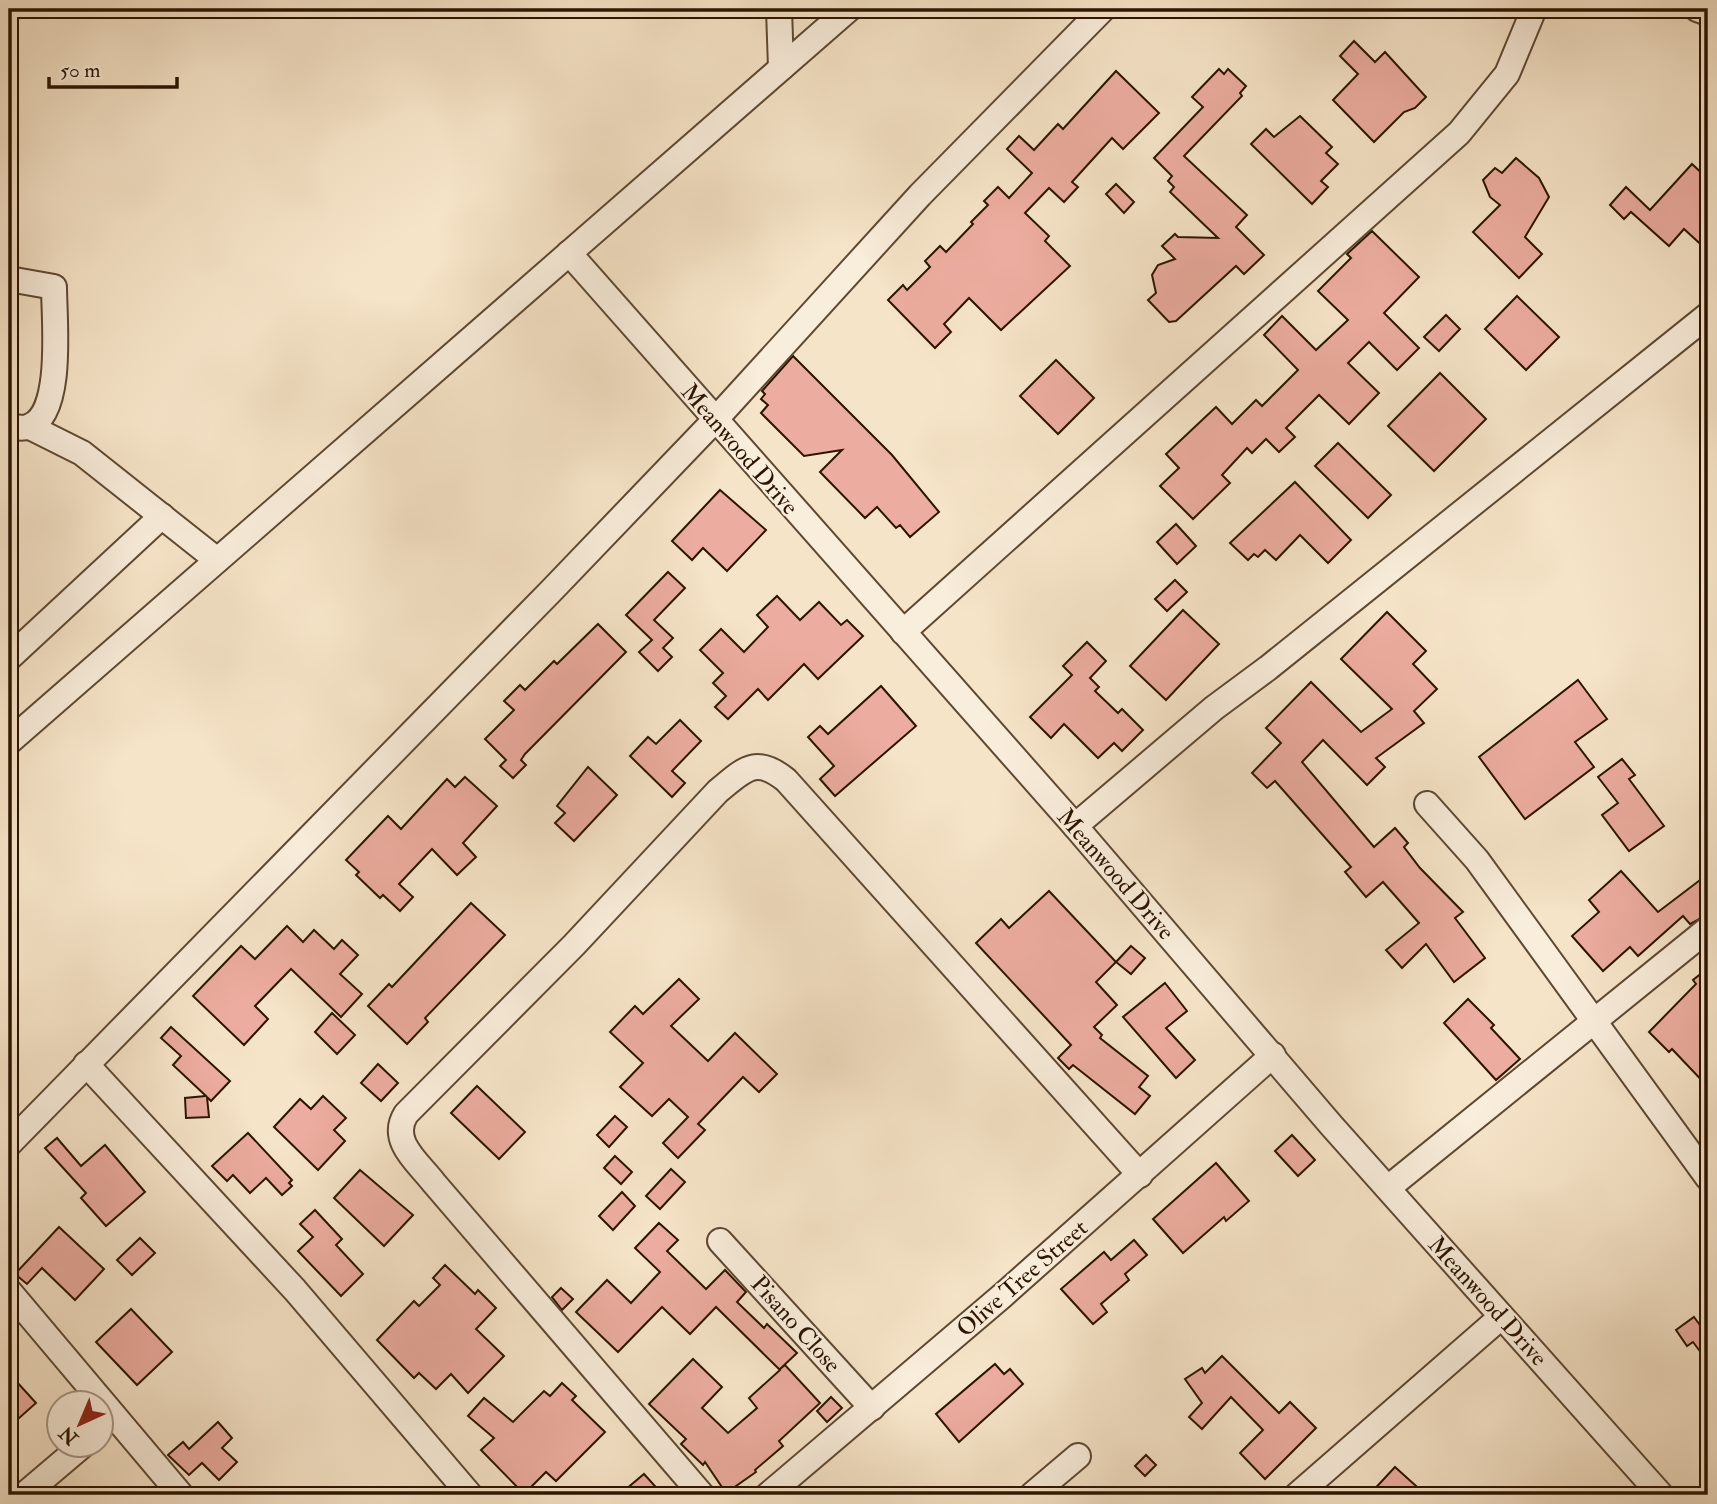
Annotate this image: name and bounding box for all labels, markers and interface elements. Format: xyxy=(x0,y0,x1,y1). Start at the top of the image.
scale bar xyxy=(49,46,177,90)
text: 50 m xyxy=(60,57,101,84)
street label: Meanwood Drive xyxy=(674,377,805,522)
street label: Meanwood Drive xyxy=(1050,802,1181,947)
street label: Olive Tree Street xyxy=(950,1213,1095,1344)
street label: Meanwood Drive xyxy=(1421,1230,1554,1373)
street label: Pisano Close xyxy=(744,1269,848,1380)
north arrow xyxy=(46,1388,116,1458)
text: N xyxy=(54,1420,84,1451)

